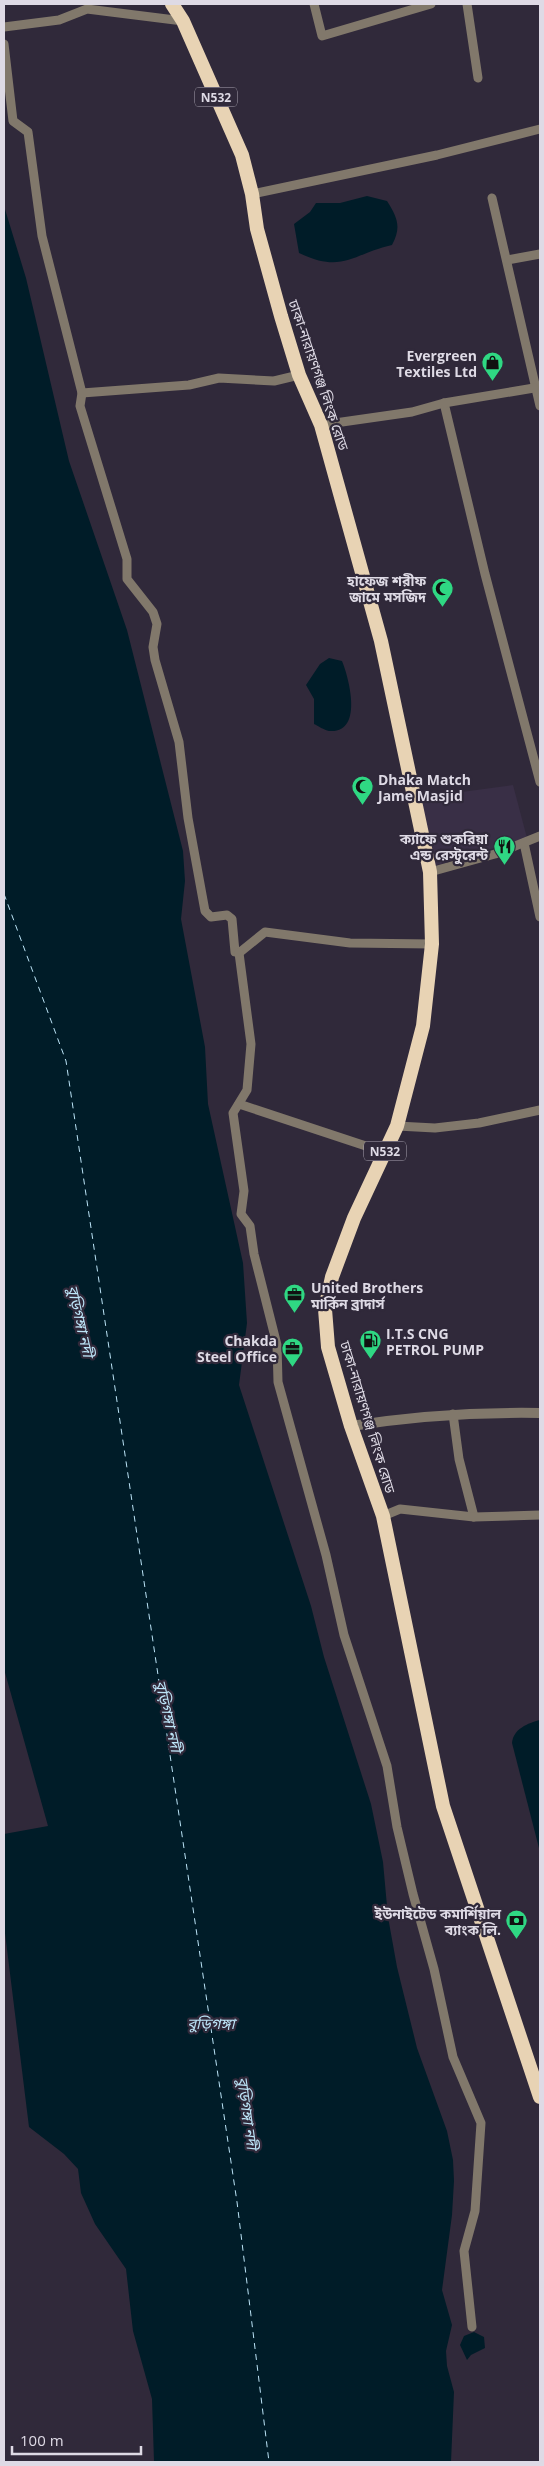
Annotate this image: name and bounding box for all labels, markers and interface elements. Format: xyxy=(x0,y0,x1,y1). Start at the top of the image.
road number: N532 xyxy=(195,88,237,106)
street label: ঢাকা-নারায়ণগঞ্জ লিংক রোড xyxy=(284,296,354,454)
place label: Evergreen Textiles Ltd xyxy=(396,346,477,381)
shop icon: Evergreen Textiles Ltd xyxy=(481,351,505,382)
place label: হাফেজ শরীফ জামে মসজিদ xyxy=(346,571,427,606)
mosque icon: হাফেজ শরীফ জামে মসজিদ xyxy=(430,576,454,607)
place label: Dhaka Match Jame Masjid xyxy=(376,770,471,805)
mosque icon: Dhaka Match Jame Masjid xyxy=(350,775,374,806)
place label: ক্যাফে শুকরিয়া এন্ড রেস্টুরেন্ট xyxy=(399,829,489,864)
restaurant icon: ক্যাফে শুকরিয়া এন্ড রেস্টুরেন্ট xyxy=(492,834,516,865)
road number: N532 xyxy=(364,1142,406,1160)
place label: United Brothers মার্কিন ব্রাদার্স xyxy=(310,1278,423,1313)
water label: বুড়িগঙ্গা নদী xyxy=(63,1283,100,1362)
office icon: United Brothers মার্কিন ব্রাদার্স xyxy=(283,1283,307,1314)
place label: I.T.S CNG PETROL PUMP xyxy=(386,1324,484,1359)
fuel station icon: I.T.S CNG PETROL PUMP xyxy=(358,1329,382,1360)
place label: Chakda Steel Office xyxy=(197,1331,277,1366)
office icon: Chakda Steel Office xyxy=(281,1336,305,1367)
street label: ঢাকা-নারায়ণগঞ্জ লিংক রোড xyxy=(336,1338,400,1496)
water label: বুড়িগঙ্গা নদী xyxy=(151,1678,188,1757)
place label: ইউনাইটেড কমার্শিয়াল ব্যাংক লি. xyxy=(373,1904,501,1939)
bank icon: ইউনাইটেড কমার্শিয়াল ব্যাংক লি. xyxy=(505,1909,529,1940)
water label: বুড়িগঙ্গা xyxy=(187,2013,238,2033)
water label: বুড়িগঙ্গা নদী xyxy=(233,2076,263,2153)
scale bar xyxy=(12,2424,141,2456)
text: 100 m xyxy=(20,2430,64,2450)

